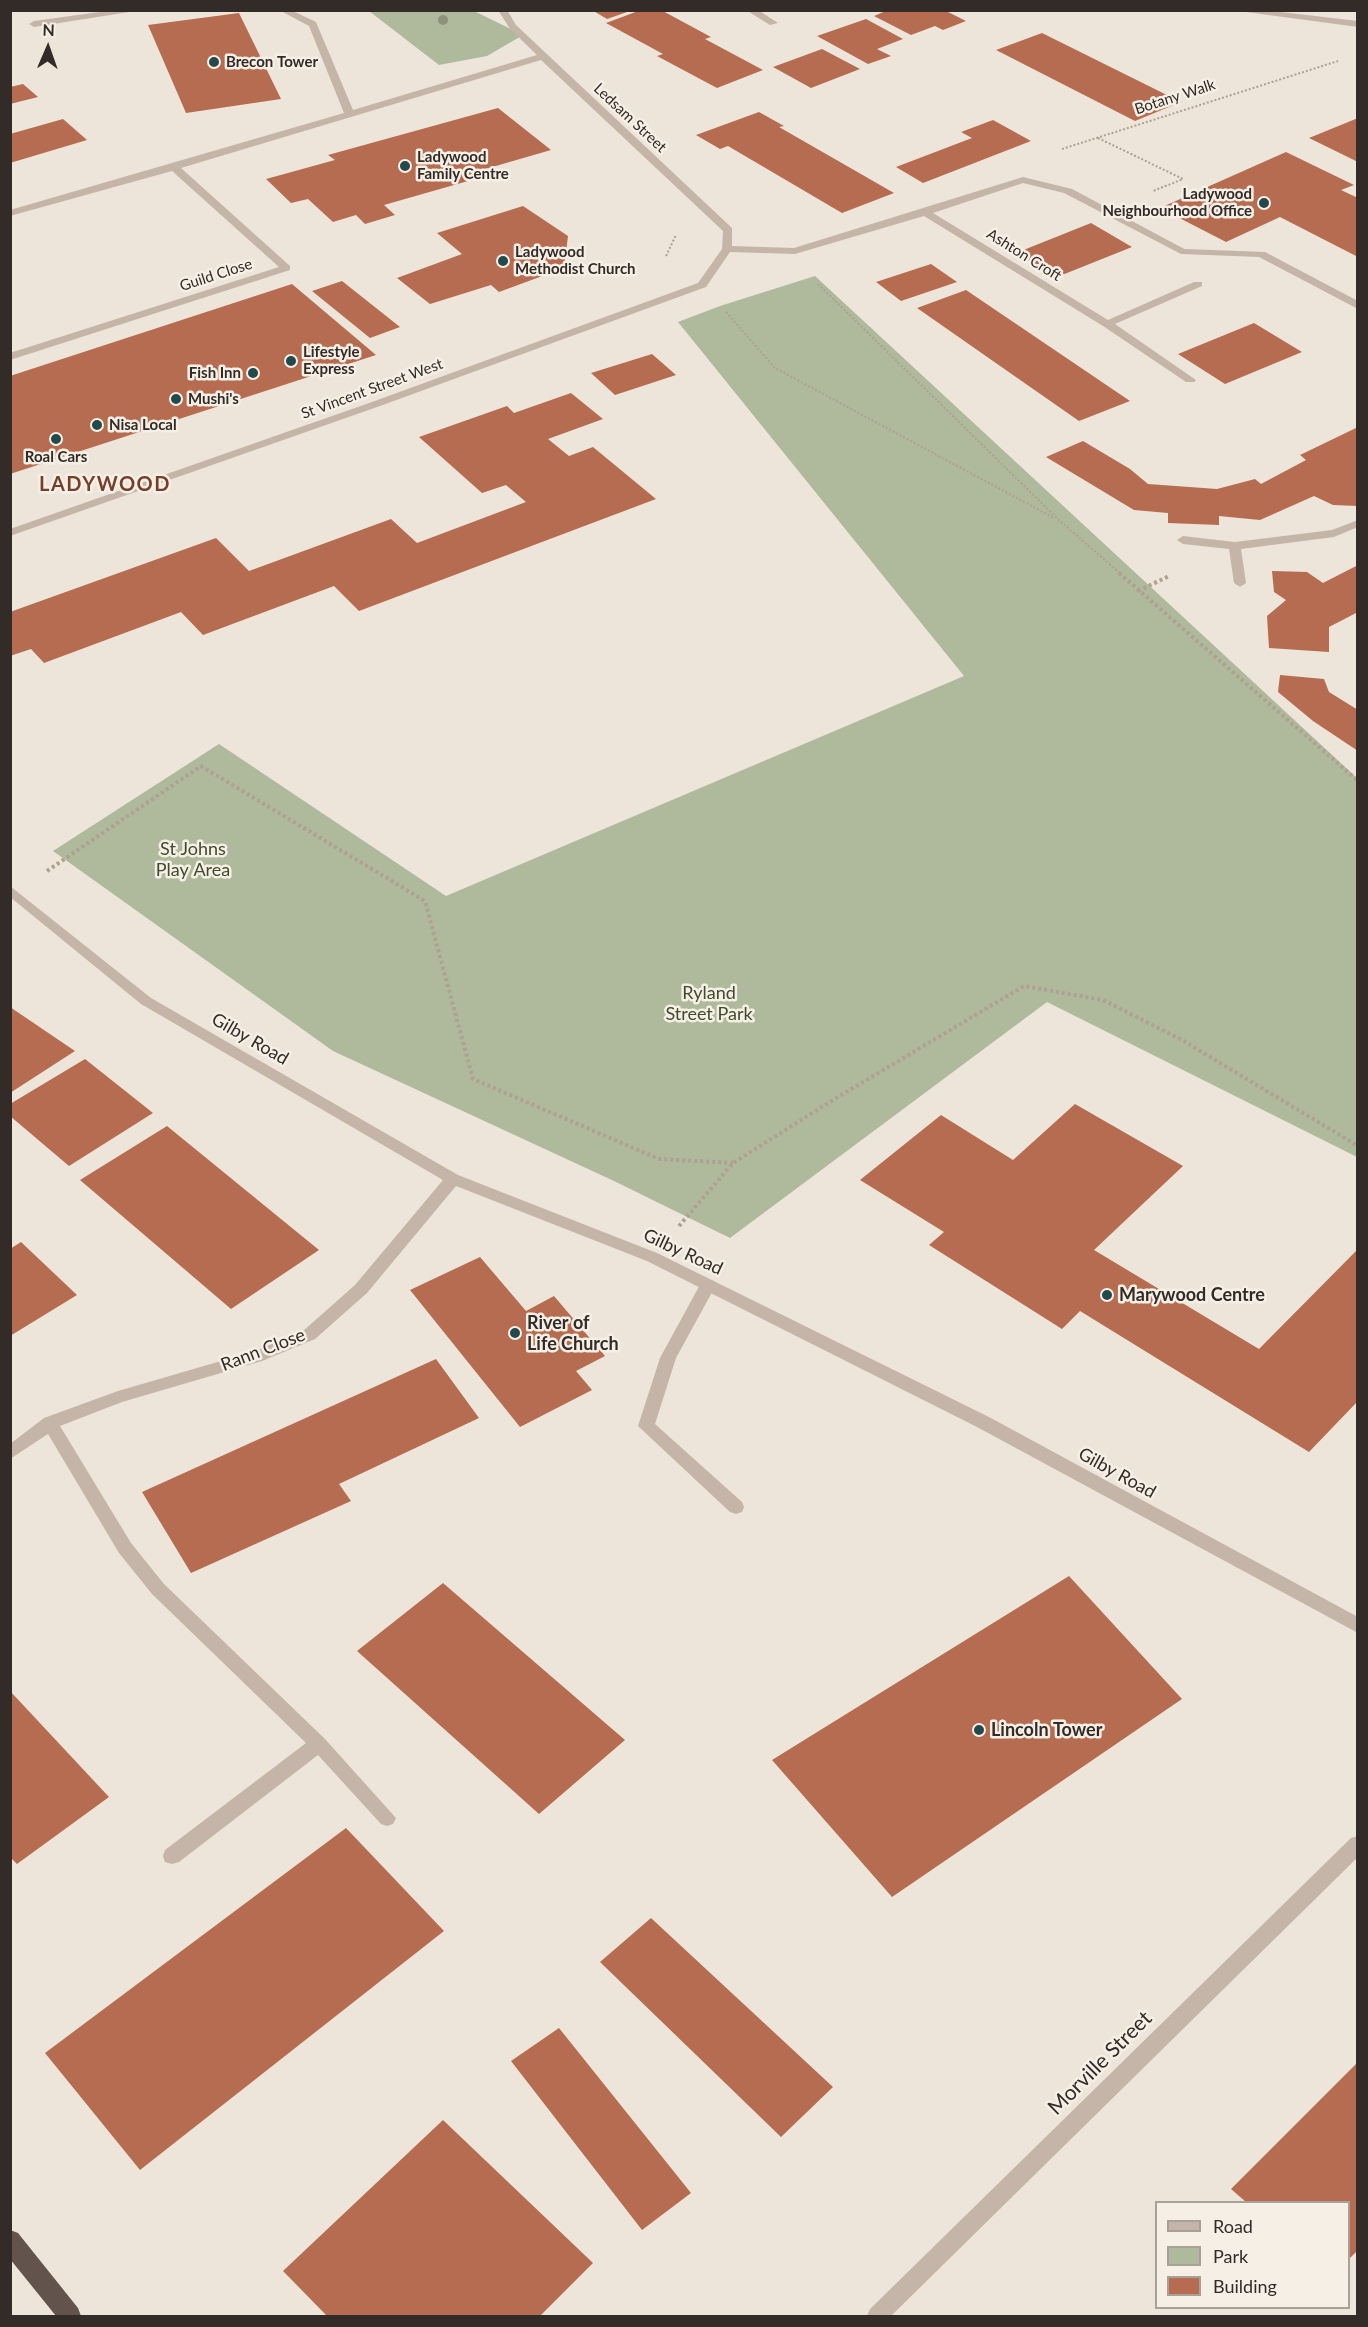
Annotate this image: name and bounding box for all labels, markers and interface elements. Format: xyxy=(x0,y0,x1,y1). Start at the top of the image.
north arrow xyxy=(18,18,78,78)
text: N xyxy=(42,20,55,39)
place label: Brecon Tower xyxy=(226,53,318,71)
marker: Brecon Tower xyxy=(207,55,221,69)
street label: Botany Walk xyxy=(1132,75,1218,119)
street label: Ledsam Street xyxy=(590,80,670,156)
place label: Ladywood Family Centre xyxy=(417,148,509,183)
marker: Ladywood Family Centre xyxy=(398,159,412,173)
place label: Ladywood Neighbourhood Office xyxy=(1102,185,1252,220)
marker: Ladywood Neighbourhood Office xyxy=(1257,196,1271,210)
street label: Ashton Croft xyxy=(983,225,1065,285)
place label: Ladywood Methodist Church xyxy=(515,243,636,278)
marker: Ladywood Methodist Church xyxy=(496,254,510,268)
street label: Guild Close xyxy=(178,255,254,295)
place label: Lifestyle Express xyxy=(303,343,360,378)
marker: Lifestyle Express xyxy=(284,354,298,368)
street label: St Vincent Street West xyxy=(299,355,445,423)
place label: Fish Inn xyxy=(189,364,241,382)
marker: Fish Inn xyxy=(246,366,260,380)
place label: Mushi's xyxy=(188,390,239,408)
marker: Mushi's xyxy=(169,392,183,406)
place label: Nisa Local xyxy=(109,416,177,434)
marker: Nisa Local xyxy=(90,418,104,432)
marker: Roal Cars xyxy=(49,432,63,446)
place label: Roal Cars xyxy=(25,448,87,466)
district label: LADYWOOD xyxy=(39,473,171,497)
park label: St Johns Play Area xyxy=(156,838,230,880)
park label: Ryland Street Park xyxy=(665,982,753,1024)
street label: Gilby Road xyxy=(208,1008,292,1070)
street label: Gilby Road xyxy=(640,1224,726,1280)
place label: Marywood Centre xyxy=(1119,1284,1265,1306)
marker: Marywood Centre xyxy=(1100,1288,1114,1302)
place label: River of Life Church xyxy=(527,1312,619,1354)
street label: Rann Close xyxy=(218,1324,308,1376)
marker: River of Life Church xyxy=(508,1326,522,1340)
street label: Gilby Road xyxy=(1074,1443,1160,1503)
place label: Lincoln Tower xyxy=(991,1719,1102,1741)
marker: Lincoln Tower xyxy=(972,1723,986,1737)
street label: Morville Street xyxy=(1043,2006,1157,2120)
legend xyxy=(1155,2201,1350,2309)
text: Road xyxy=(1213,2215,1253,2237)
text: Park xyxy=(1213,2245,1248,2267)
text: Building xyxy=(1213,2275,1277,2297)

